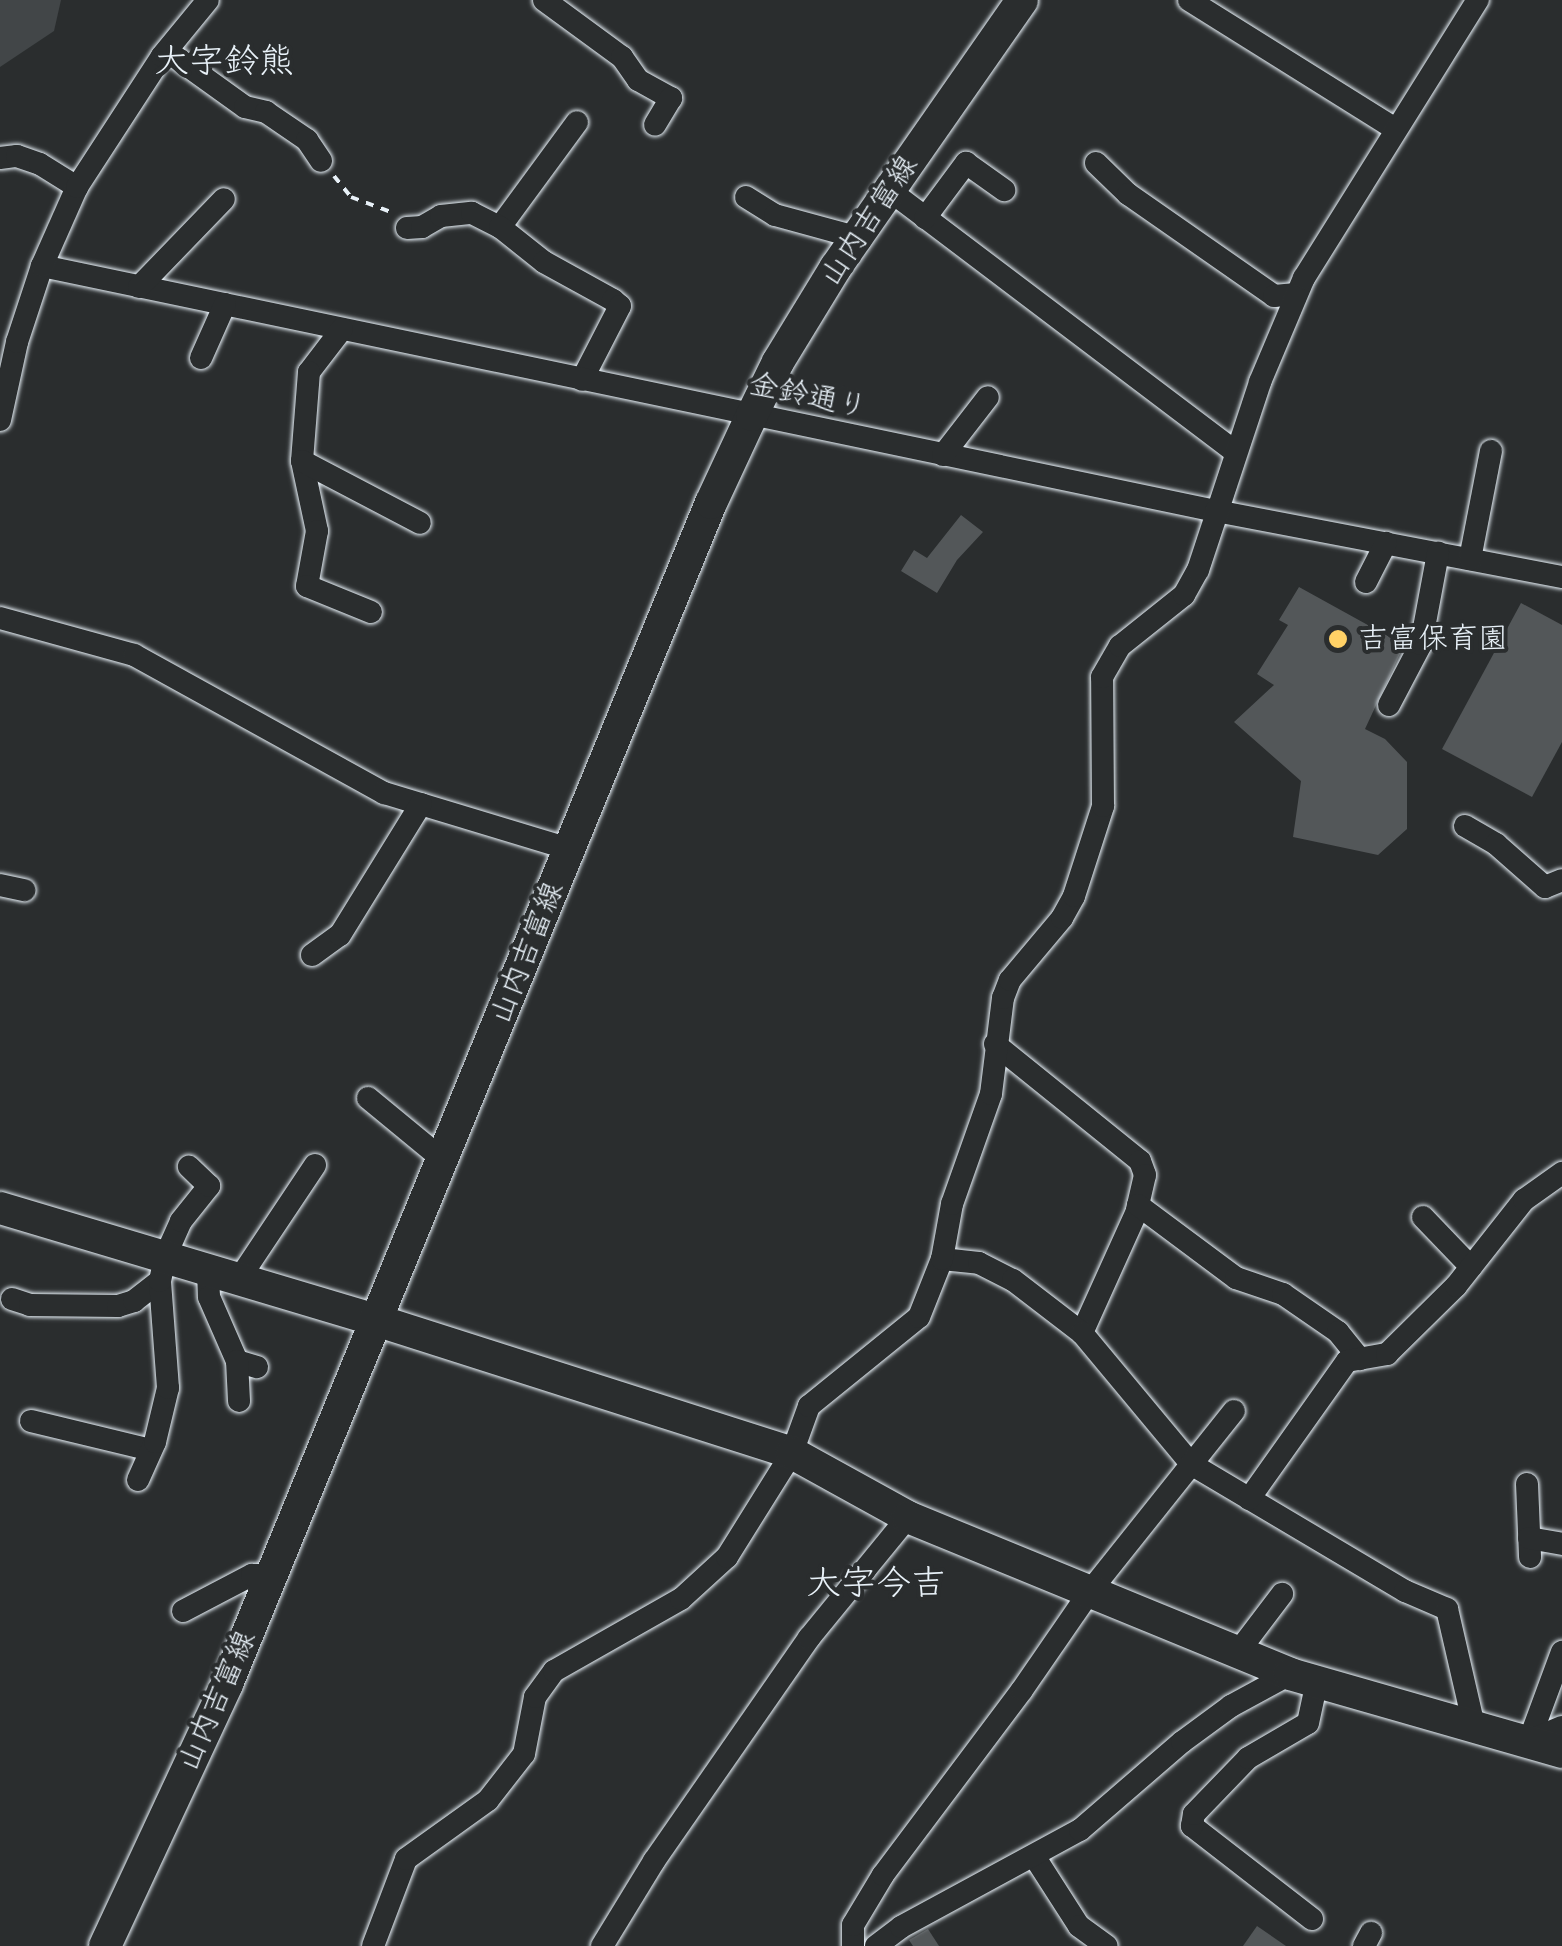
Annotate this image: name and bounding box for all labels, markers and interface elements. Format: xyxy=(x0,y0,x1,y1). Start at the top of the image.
district label: 大字鈴熊 xyxy=(154,40,294,82)
street label: 山内吉富線 xyxy=(812,149,926,293)
street label: 金鈴通り xyxy=(746,366,870,426)
place label: 吉富保育園 xyxy=(1358,621,1508,657)
marker: 吉富保育園 xyxy=(1327,628,1349,650)
street label: 山内吉富線 xyxy=(482,877,572,1029)
district label: 大字今吉 xyxy=(806,1562,946,1604)
street label: 山内吉富線 xyxy=(170,1625,264,1777)

